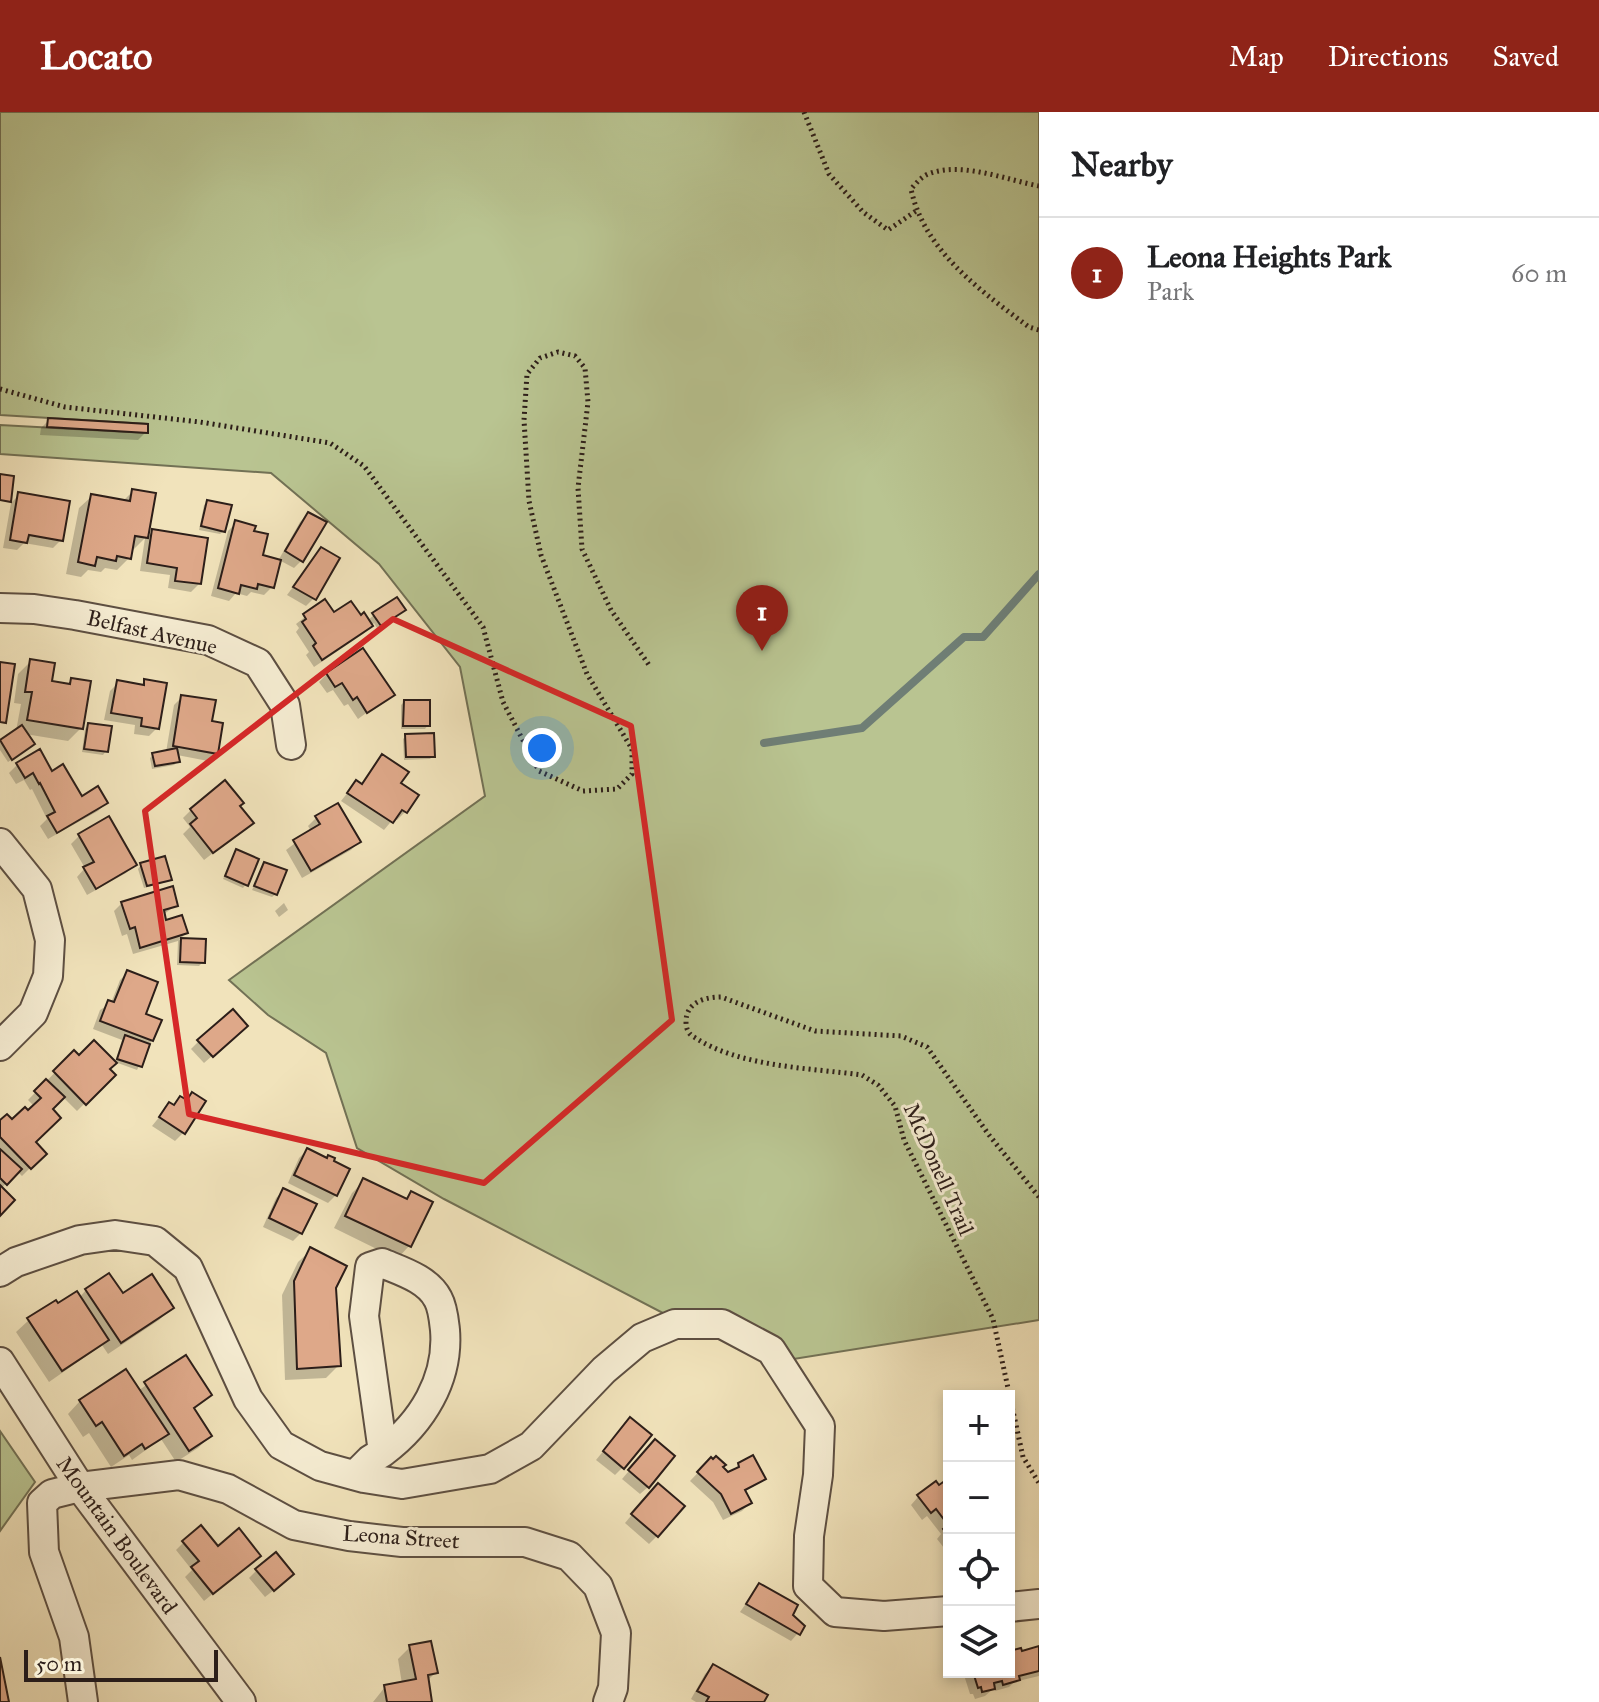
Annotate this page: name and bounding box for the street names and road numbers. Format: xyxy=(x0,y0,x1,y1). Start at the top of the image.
street label: Belfast Avenue xyxy=(84,604,220,660)
street label: McDonell Trail xyxy=(898,1099,980,1239)
street label: Mountain Boulevard xyxy=(51,1451,183,1619)
street label: Leona Street xyxy=(342,1519,461,1555)

